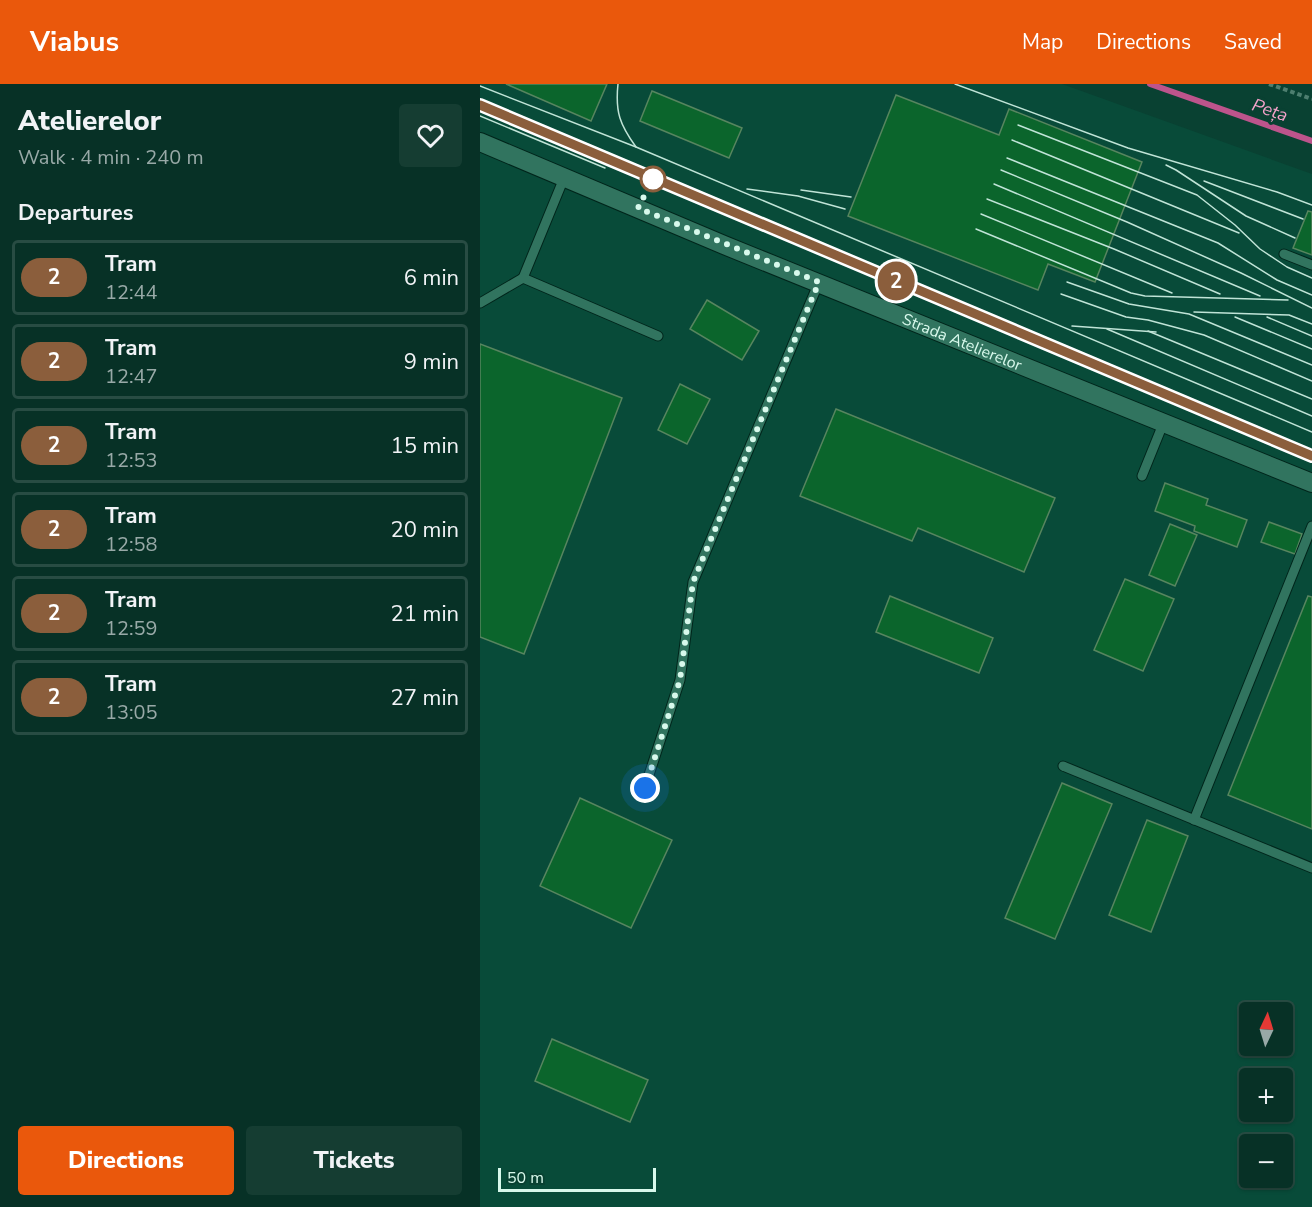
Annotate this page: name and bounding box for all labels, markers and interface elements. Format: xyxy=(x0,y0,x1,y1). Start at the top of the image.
text: Viabus xyxy=(30,23,119,61)
text: Map xyxy=(1022,28,1063,56)
text: Directions xyxy=(1096,28,1191,56)
text: Saved xyxy=(1224,28,1282,56)
water label: Peța xyxy=(1249,93,1291,127)
text: Atelierelor xyxy=(18,102,161,140)
button: heart xyxy=(399,104,462,167)
text: Walk · 4 min · 240 m xyxy=(18,144,204,171)
unlabelled marker xyxy=(640,166,666,192)
text: Departures xyxy=(18,198,133,228)
text: Tram xyxy=(105,249,157,279)
line badge: 2 xyxy=(876,262,916,300)
text: 2 xyxy=(48,263,60,291)
text: 6 min xyxy=(404,263,459,293)
text: 2 xyxy=(890,267,902,295)
text: 12:44 xyxy=(105,279,158,306)
street label: Strada Atelierelor xyxy=(899,308,1025,377)
text: Tram xyxy=(105,333,157,363)
text: 2 xyxy=(48,347,60,375)
text: 9 min xyxy=(404,347,459,377)
text: 12:47 xyxy=(105,363,158,390)
text: Tram xyxy=(105,417,157,447)
text: 2 xyxy=(48,431,60,459)
text: 15 min xyxy=(391,431,459,461)
text: 12:53 xyxy=(105,447,158,474)
text: Tram xyxy=(105,501,157,531)
text: 2 xyxy=(48,515,60,543)
text: 20 min xyxy=(391,515,459,545)
text: 12:58 xyxy=(105,531,158,558)
text: Tram xyxy=(105,585,157,615)
text: 2 xyxy=(48,599,60,627)
text: 21 min xyxy=(391,599,459,629)
text: 12:59 xyxy=(105,615,158,642)
text: Tram xyxy=(105,669,157,699)
text: 2 xyxy=(48,683,60,711)
text: 27 min xyxy=(391,683,459,713)
text: 13:05 xyxy=(105,699,158,726)
your location xyxy=(630,773,660,803)
north arrow xyxy=(1239,1002,1293,1056)
map controls xyxy=(1239,1002,1293,1188)
button: + xyxy=(1239,1068,1293,1122)
button: Directions xyxy=(18,1126,234,1195)
button: Tickets xyxy=(246,1126,462,1195)
button: − xyxy=(1239,1134,1293,1188)
scale bar xyxy=(498,1165,656,1192)
text: 50 m xyxy=(507,1167,544,1189)

